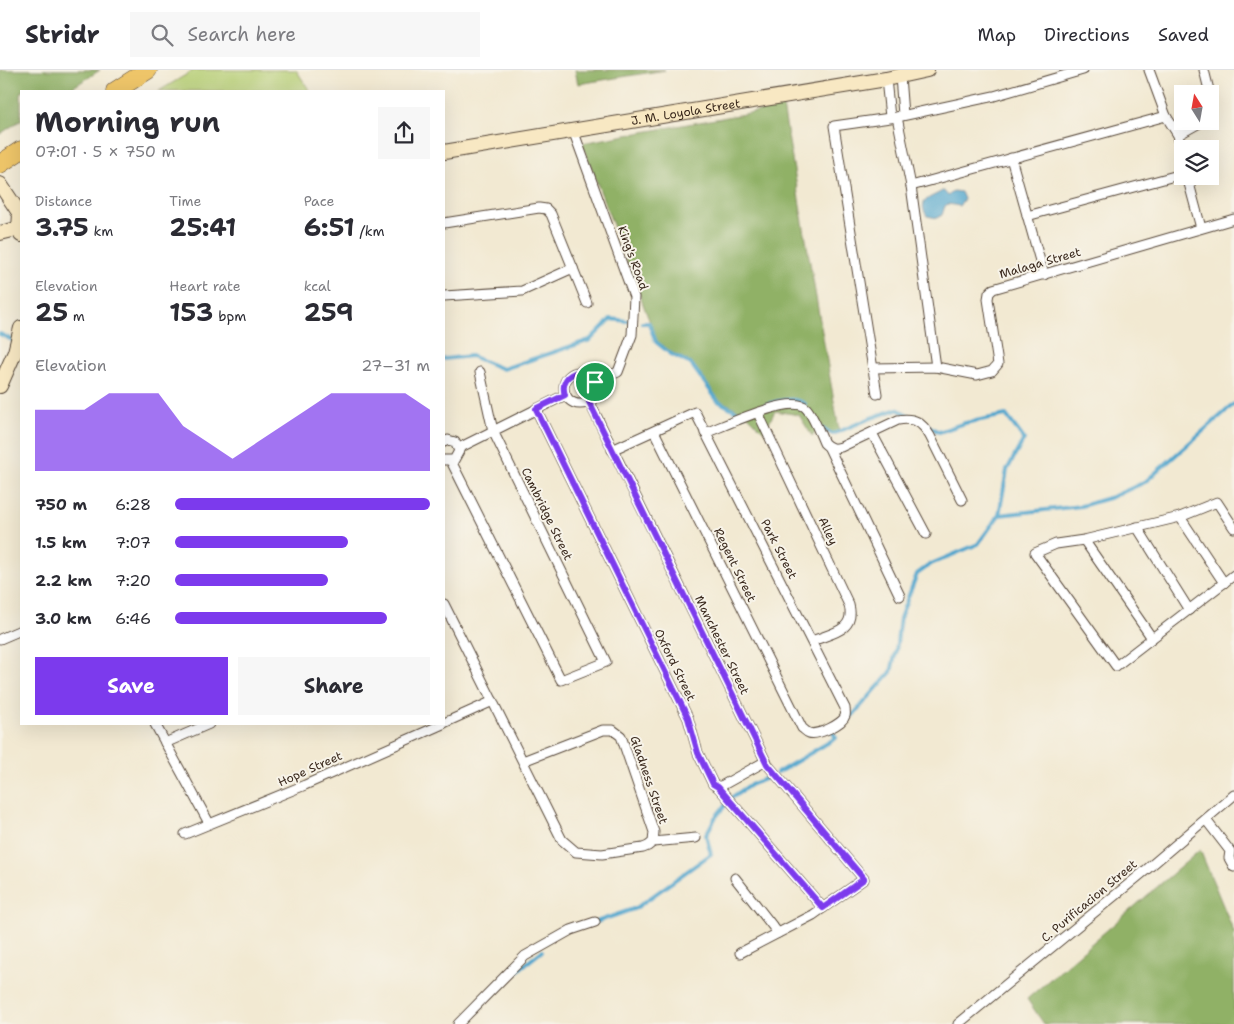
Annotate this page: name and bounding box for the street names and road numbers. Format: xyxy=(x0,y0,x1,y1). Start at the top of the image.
street label: J. M. Loyola Street xyxy=(630,95,742,129)
street label: King's Road xyxy=(614,224,652,293)
street label: Malaga Street xyxy=(997,244,1083,282)
street label: Cambridge Street xyxy=(518,465,576,563)
street label: Alley xyxy=(815,514,841,548)
street label: Park Street xyxy=(757,516,801,582)
street label: Regent Street xyxy=(710,525,760,605)
street label: Manchester Street xyxy=(691,593,753,697)
street label: Oxford Street xyxy=(651,626,699,704)
street label: Gladness Street xyxy=(626,734,672,826)
street label: Hope Street xyxy=(275,748,345,790)
street label: C. Purificacion Street xyxy=(1038,856,1140,946)

